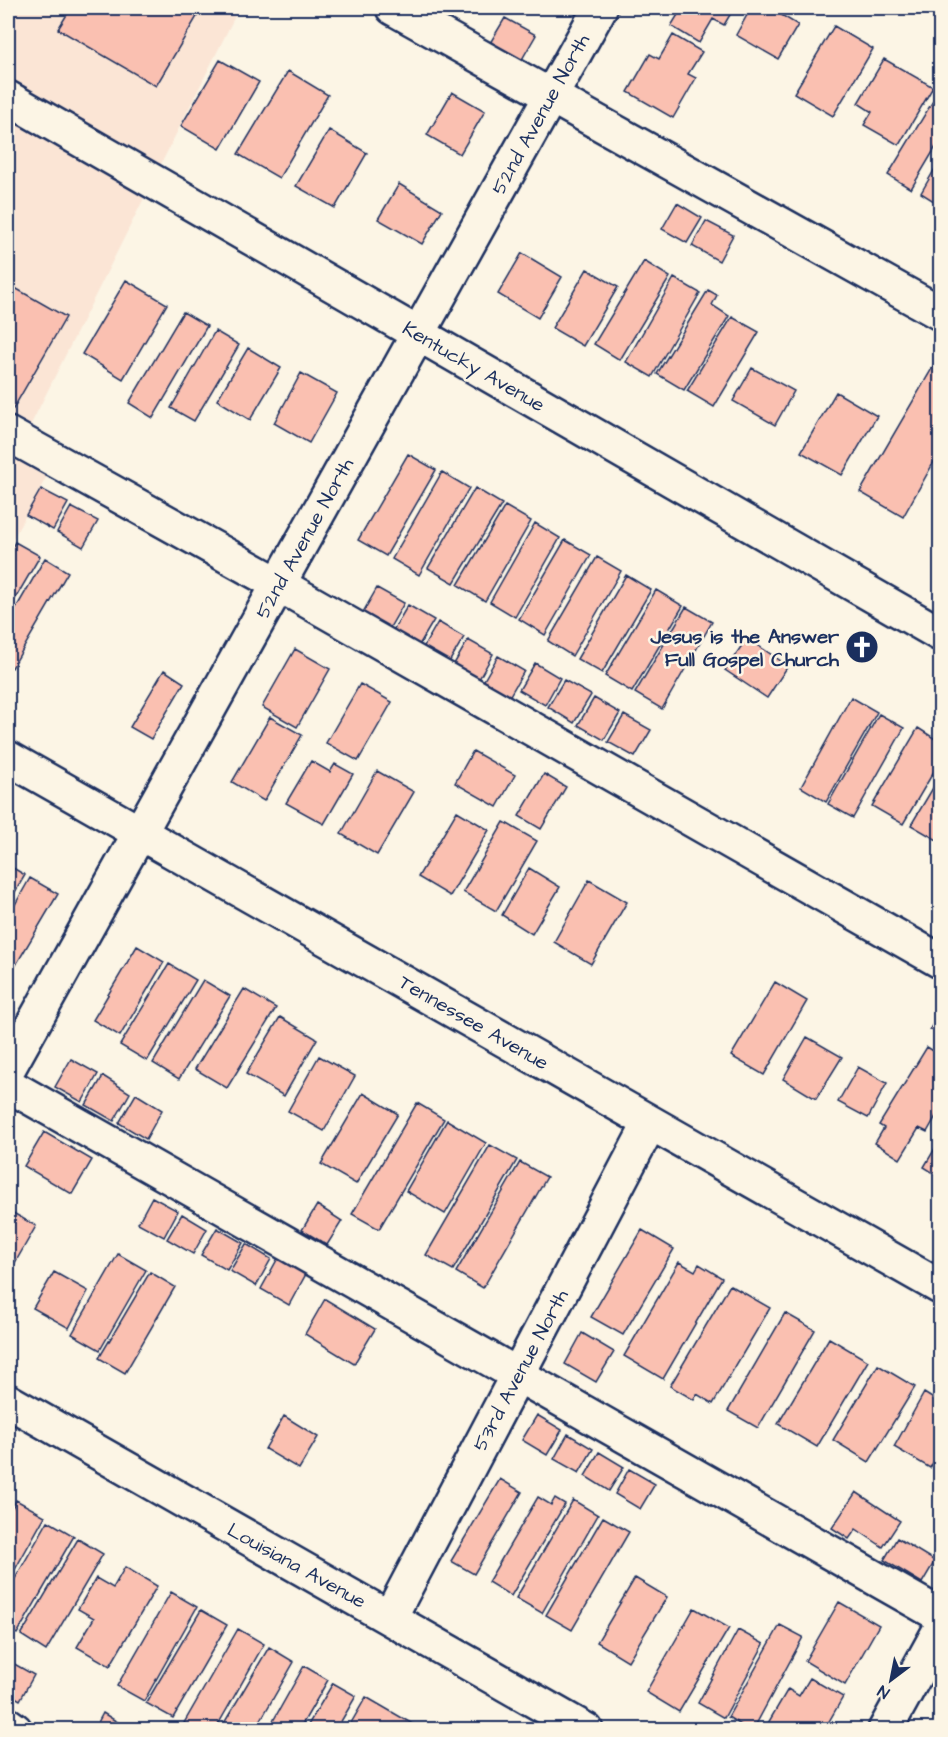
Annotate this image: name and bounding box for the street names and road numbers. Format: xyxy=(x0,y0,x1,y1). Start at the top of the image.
street label: 52nd Avenue North xyxy=(485,29,597,200)
street label: Kentucky Avenue xyxy=(397,315,550,420)
street label: 52nd Avenue North xyxy=(249,453,361,624)
street label: Tennessee Avenue xyxy=(393,969,554,1077)
street label: 53rd Avenue North xyxy=(466,1285,575,1456)
street label: Louisiana Avenue xyxy=(222,1516,371,1616)

